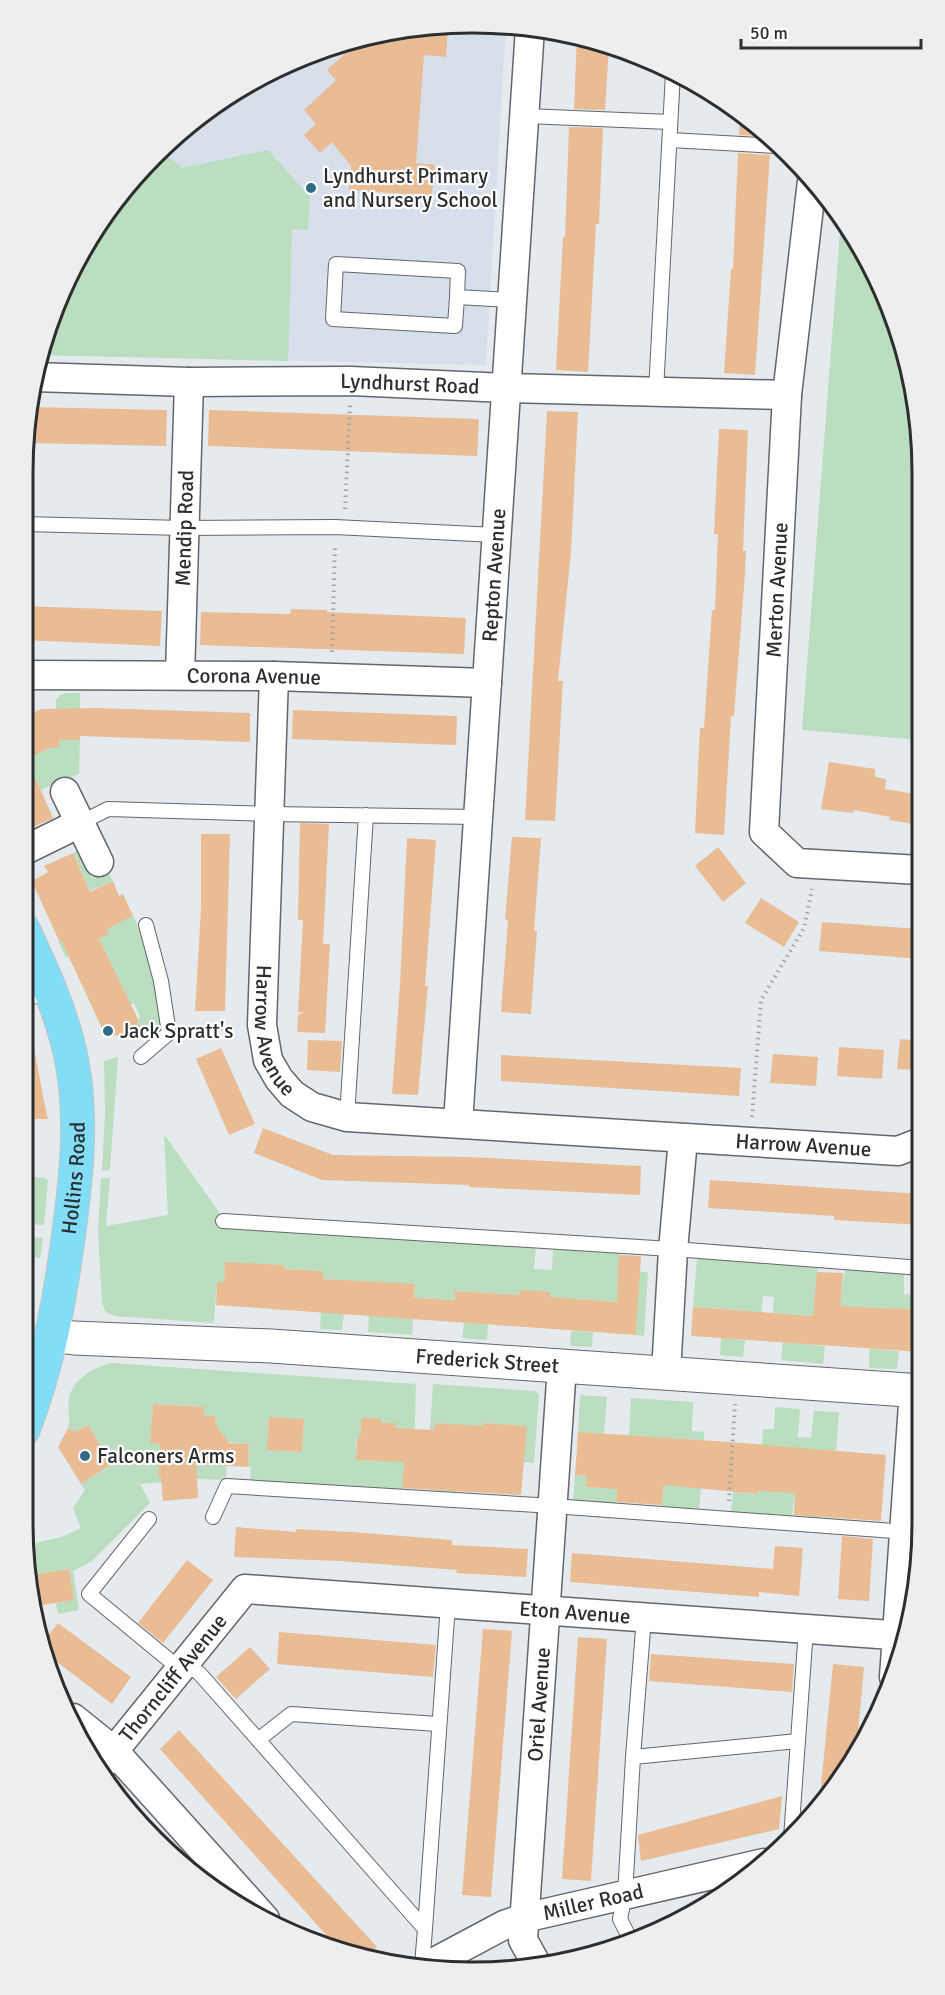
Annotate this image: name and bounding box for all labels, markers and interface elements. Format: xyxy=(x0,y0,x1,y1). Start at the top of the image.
scale bar xyxy=(741,12,921,50)
text: 50 m xyxy=(750,22,788,44)
place label: Lyndhurst Primary and Nursery School xyxy=(323,163,498,213)
marker: Lyndhurst Primary and Nursery School xyxy=(304,181,318,195)
street label: Lyndhurst Road xyxy=(340,368,480,400)
street label: Mendip Road xyxy=(170,469,199,587)
street label: Repton Avenue xyxy=(477,508,511,643)
street label: Merton Avenue xyxy=(760,522,794,658)
street label: Corona Avenue xyxy=(187,663,322,691)
street label: Harrow Avenue xyxy=(249,964,301,1101)
place label: Jack Spratt's xyxy=(120,1018,233,1044)
marker: Jack Spratt's xyxy=(101,1024,115,1038)
street label: Hollins Road xyxy=(56,1122,91,1236)
street label: Harrow Avenue xyxy=(735,1128,872,1162)
street label: Frederick Street xyxy=(415,1343,560,1379)
place label: Falconers Arms xyxy=(97,1443,235,1469)
marker: Falconers Arms xyxy=(78,1449,92,1463)
street label: Eton Avenue xyxy=(518,1596,631,1629)
street label: Thorncliff Avenue xyxy=(113,1609,233,1747)
street label: Oriel Avenue xyxy=(522,1646,556,1763)
street label: Miller Road xyxy=(540,1878,646,1926)

